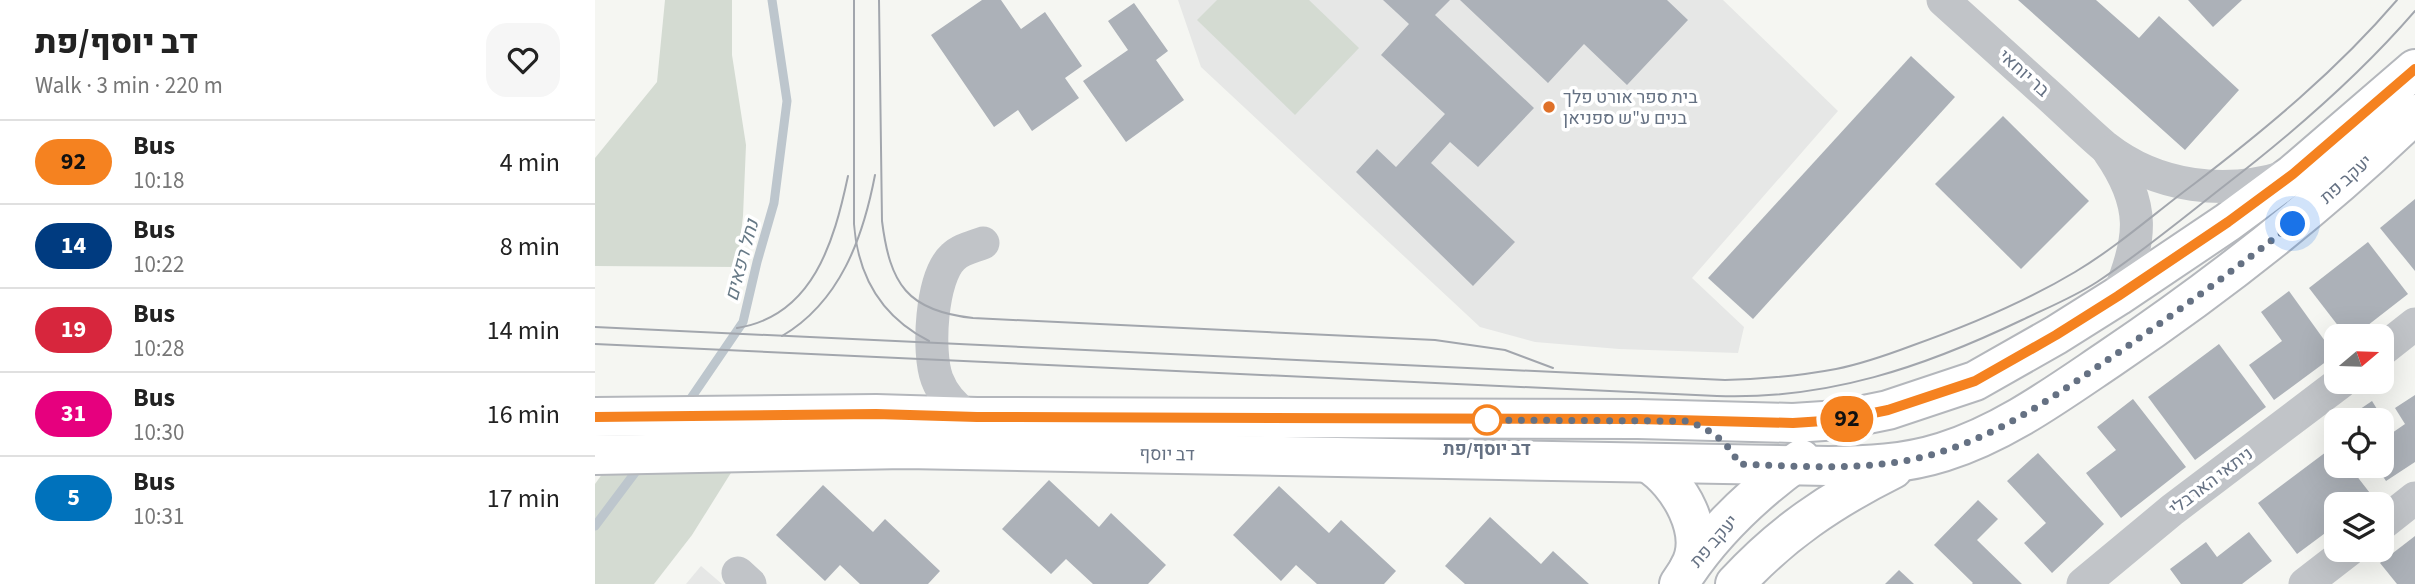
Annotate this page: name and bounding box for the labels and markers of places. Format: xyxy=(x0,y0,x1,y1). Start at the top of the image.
place label: בית ספר אורט פלך בנים ע"ש ספניאן xyxy=(1563,85,1698,131)
marker: בית ספר אורט פלך בנים ע"ש ספניאן xyxy=(1541,99,1557,115)
marker: דב יוסף/פת xyxy=(1472,405,1502,435)
place label: דב יוסף/פת xyxy=(1443,437,1531,462)

